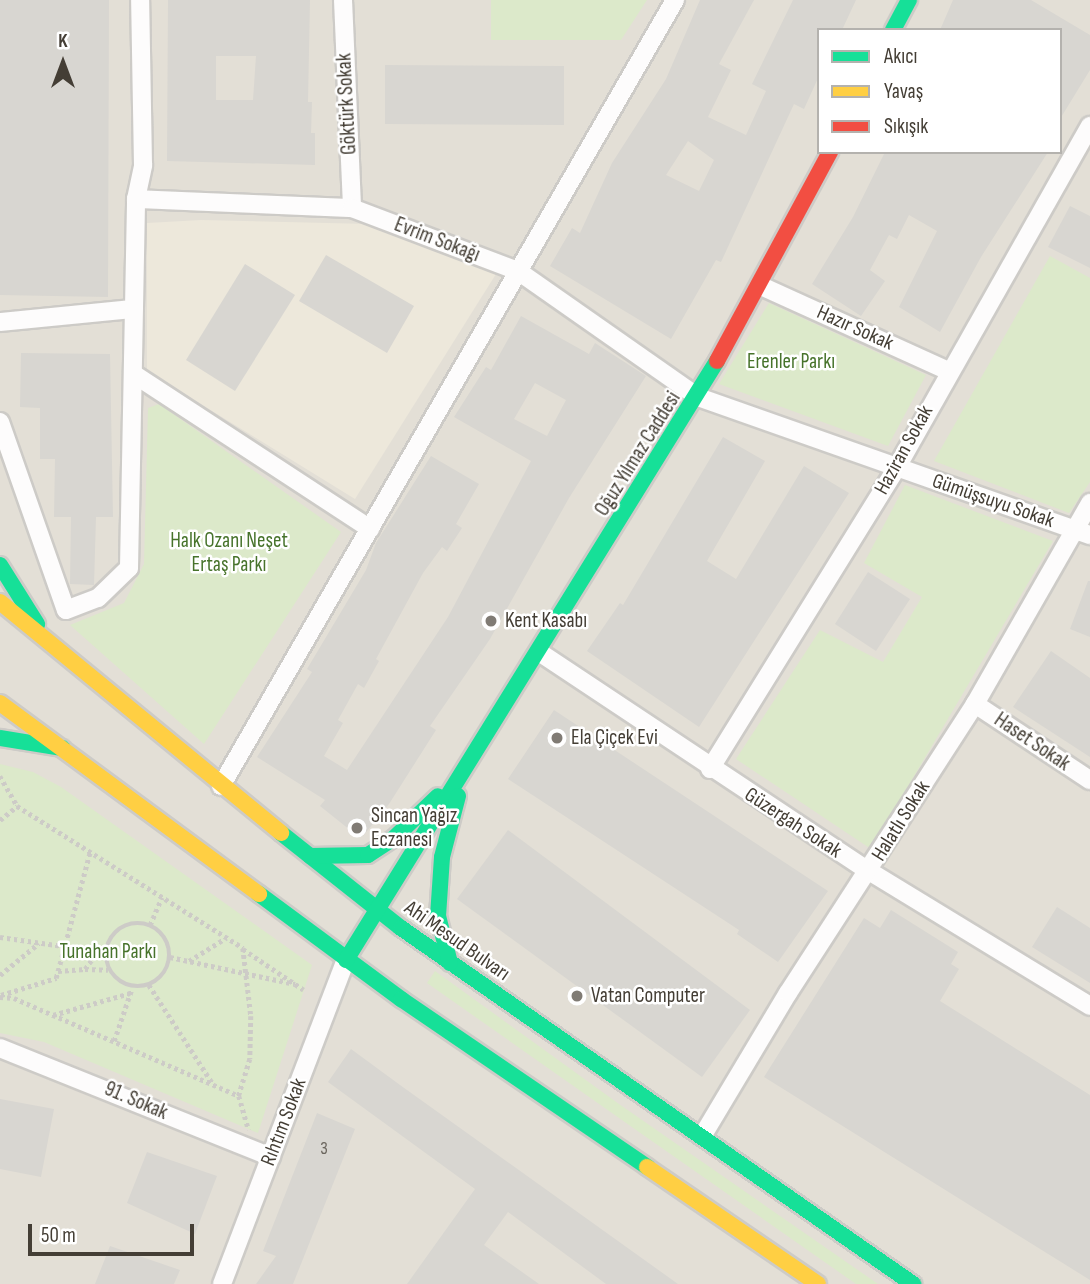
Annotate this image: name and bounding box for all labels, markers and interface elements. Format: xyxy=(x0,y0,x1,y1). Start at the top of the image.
north arrow xyxy=(28,28,98,98)
legend xyxy=(817,28,1062,154)
text: K xyxy=(58,30,68,53)
text: Akıcı xyxy=(884,44,917,69)
street label: Göktürk Sokak xyxy=(332,53,362,155)
text: Yavaş xyxy=(884,79,923,104)
text: Sıkışık xyxy=(884,114,928,139)
street label: Evrim Sokağı xyxy=(391,212,483,268)
street label: Hazır Sokak xyxy=(813,300,897,356)
park label: Erenler Parkı xyxy=(747,349,835,375)
street label: Oğuz Yılmaz Caddesi xyxy=(590,387,686,521)
street label: Haziran Sokak xyxy=(869,401,939,499)
street label: Gümüşsuyu Sokak xyxy=(929,468,1057,534)
park label: Halk Ozanı Neşet Ertaş Parkı xyxy=(170,528,288,578)
place label: Kent Kasabı xyxy=(505,608,587,634)
marker: Kent Kasabı xyxy=(483,613,499,629)
street label: Haset Sokak xyxy=(989,707,1075,777)
place label: Ela Çiçek Evi xyxy=(571,725,658,751)
marker: Ela Çiçek Evi xyxy=(549,730,565,746)
street label: Halatlı Sokak xyxy=(866,776,936,866)
street label: Güzergah Sokak xyxy=(740,782,846,864)
place label: Sincan Yağız Eczanesi xyxy=(371,803,457,853)
marker: Sincan Yağız Eczanesi xyxy=(349,820,365,836)
street label: Ahi Mesud Bulvarı xyxy=(400,895,514,987)
park label: Tunahan Parkı xyxy=(60,939,156,965)
place label: Vatan Computer xyxy=(591,983,705,1009)
marker: Vatan Computer xyxy=(569,988,585,1004)
street label: Rıhtım Sokak xyxy=(256,1075,312,1169)
street label: 91. Sokak xyxy=(101,1076,171,1126)
house number: 3 xyxy=(320,1138,328,1160)
scale bar xyxy=(32,1210,198,1254)
text: 50 m xyxy=(41,1223,76,1248)

